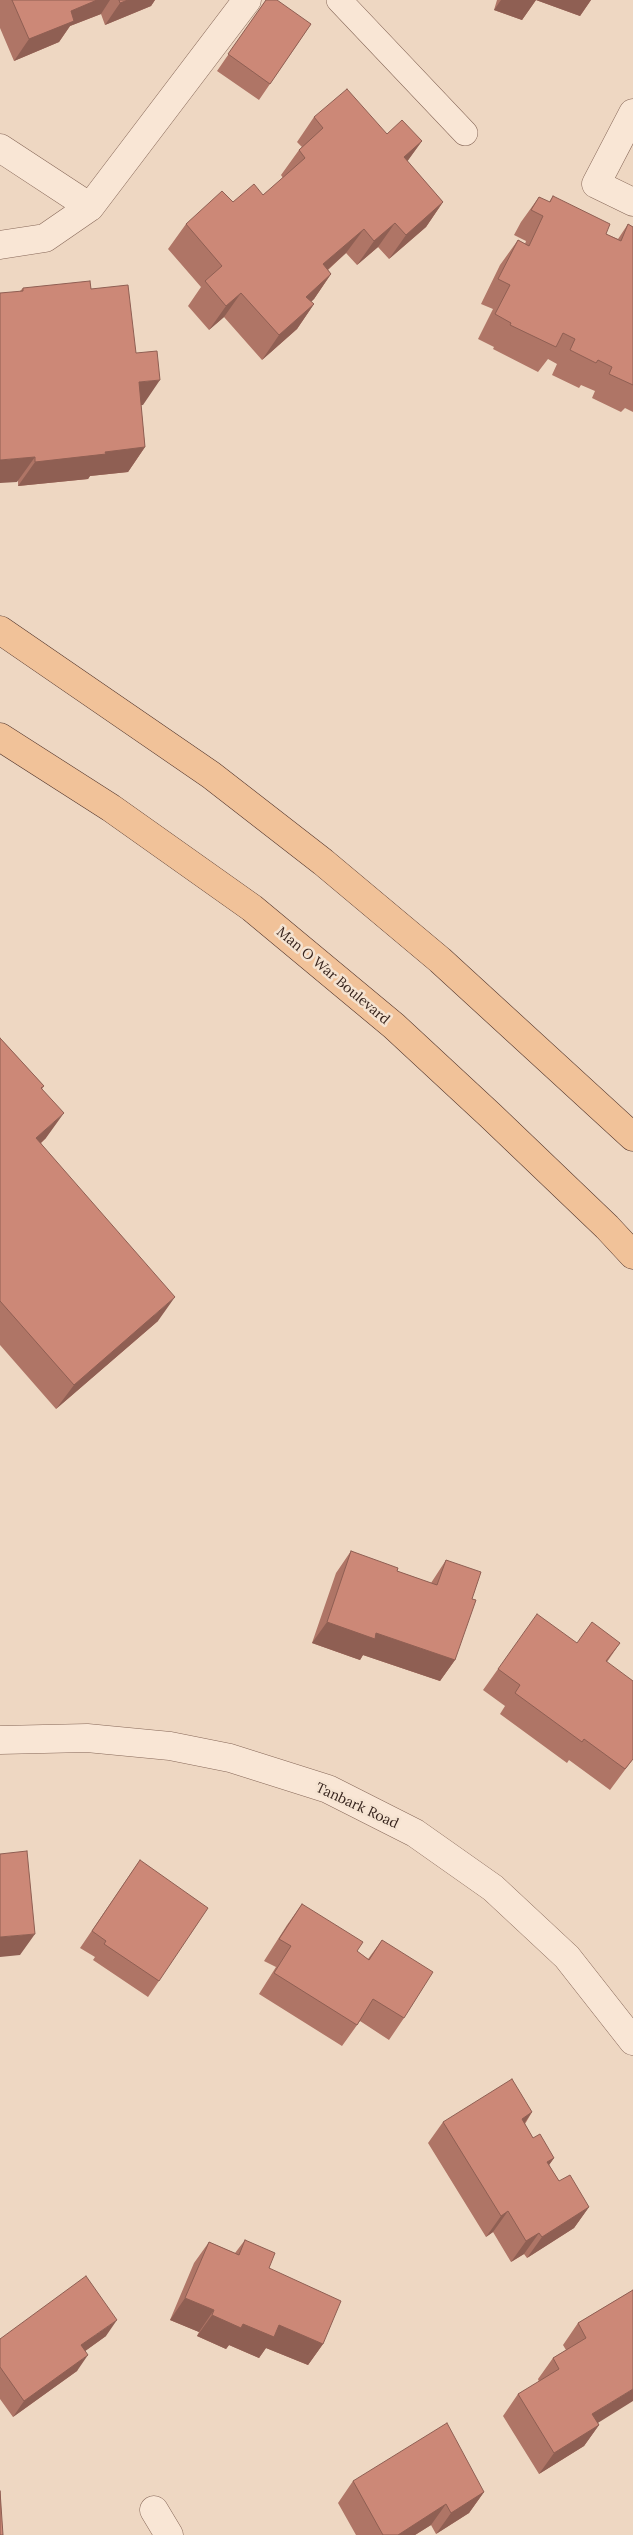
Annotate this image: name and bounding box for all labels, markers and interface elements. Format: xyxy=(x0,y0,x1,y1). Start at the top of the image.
street label: Man O War Boulevard xyxy=(273,924,393,1028)
street label: Tanbark Road xyxy=(313,1779,401,1833)

